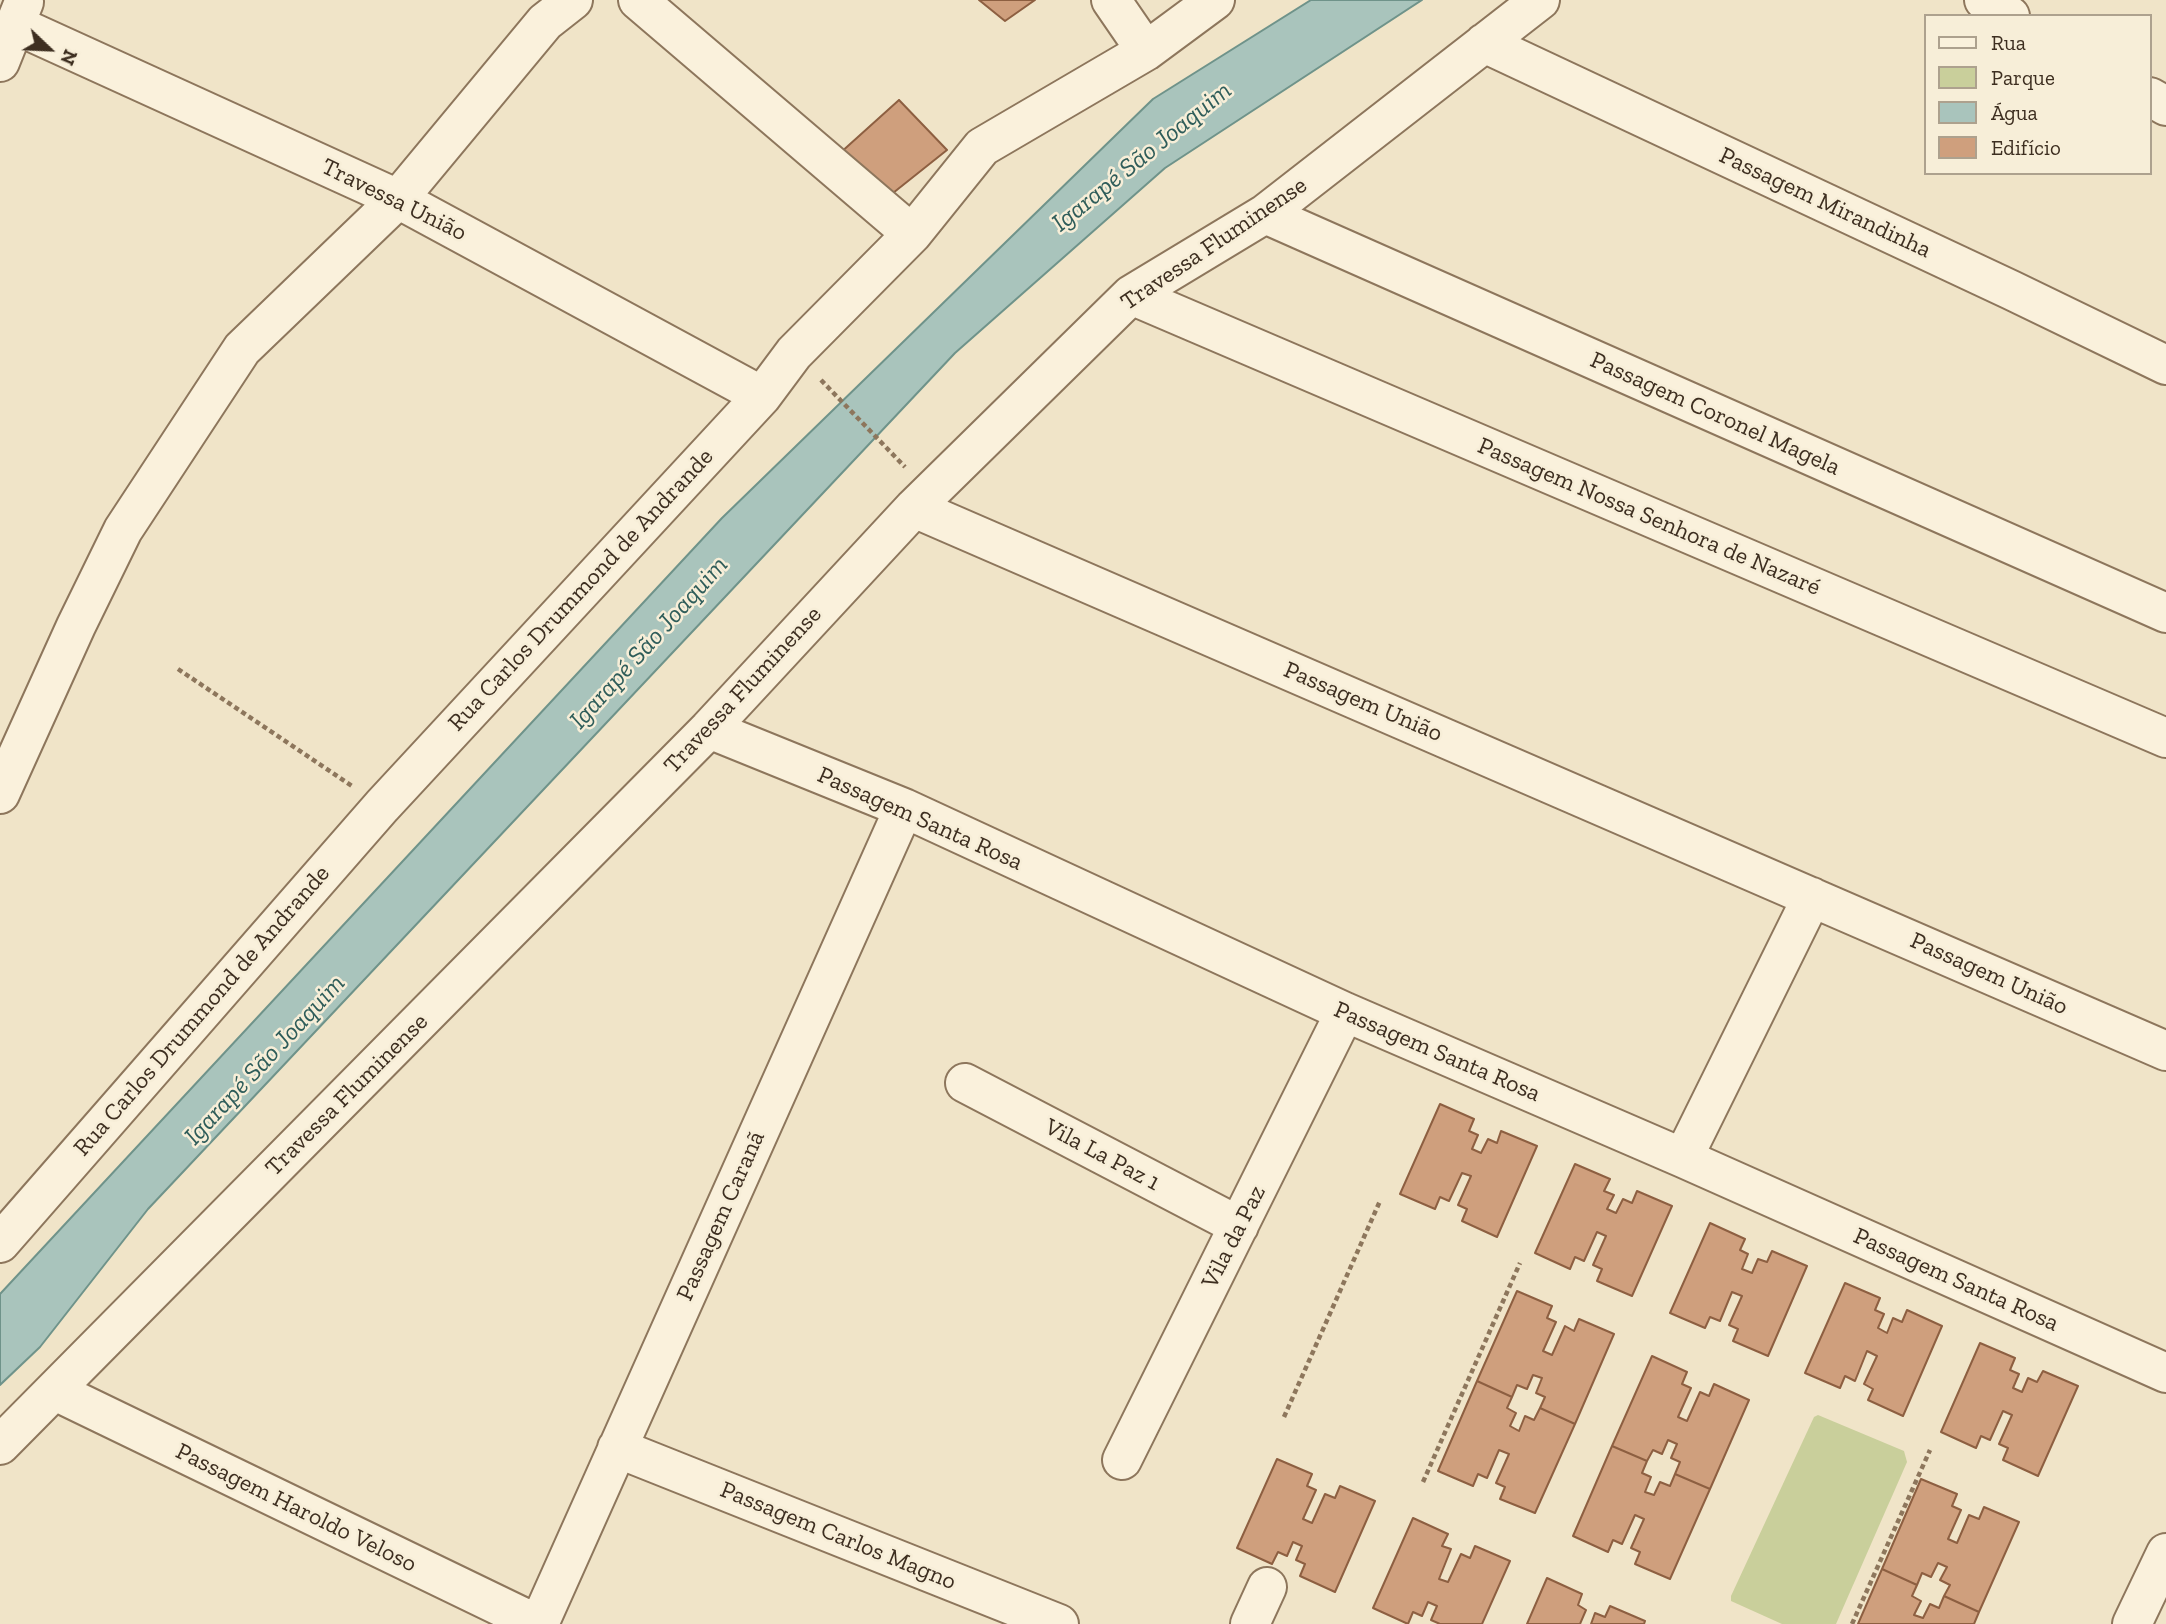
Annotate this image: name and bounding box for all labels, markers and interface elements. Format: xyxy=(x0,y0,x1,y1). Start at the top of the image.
north arrow xyxy=(14,14,84,84)
legend xyxy=(1924,14,2152,175)
text: Rua xyxy=(1991,30,2026,55)
text: N xyxy=(55,46,82,69)
text: Parque xyxy=(1991,65,2055,90)
water label: Igarapé São Joaquim xyxy=(1046,75,1238,239)
text: Água xyxy=(1991,100,2038,125)
text: Edifício xyxy=(1991,135,2061,160)
street label: Passagem Mirandinha xyxy=(1714,141,1936,265)
street label: Travessa União xyxy=(317,152,471,248)
street label: Travessa Fluminense xyxy=(1116,171,1312,317)
street label: Passagem Coronel Magela xyxy=(1586,346,1844,482)
street label: Passagem Nossa Senhora de Nazaré xyxy=(1473,432,1825,602)
street label: Rua Carlos Drummond de Andrande xyxy=(442,443,720,737)
water label: Igarapé São Joaquim xyxy=(563,550,735,736)
street label: Travessa Fluminense xyxy=(658,600,828,780)
street label: Passagem União xyxy=(1279,656,1447,748)
street label: Passagem Santa Rosa xyxy=(813,761,1027,877)
street label: Rua Carlos Drummond de Andrande xyxy=(68,860,336,1162)
street label: Passagem União xyxy=(1906,926,2072,1022)
water label: Igarapé São Joaquim xyxy=(178,968,352,1152)
street label: Passagem Santa Rosa xyxy=(1329,995,1545,1109)
street label: Travessa Fluminense xyxy=(260,1008,434,1182)
street label: Vila La Paz 1 xyxy=(1039,1113,1165,1197)
street label: Passagem Caranã xyxy=(671,1127,771,1305)
street label: Vila da Paz xyxy=(1196,1181,1272,1293)
street label: Passagem Santa Rosa xyxy=(1849,1222,2063,1338)
street label: Passagem Haroldo Veloso xyxy=(171,1437,421,1579)
street label: Passagem Carlos Magno xyxy=(716,1475,960,1597)

